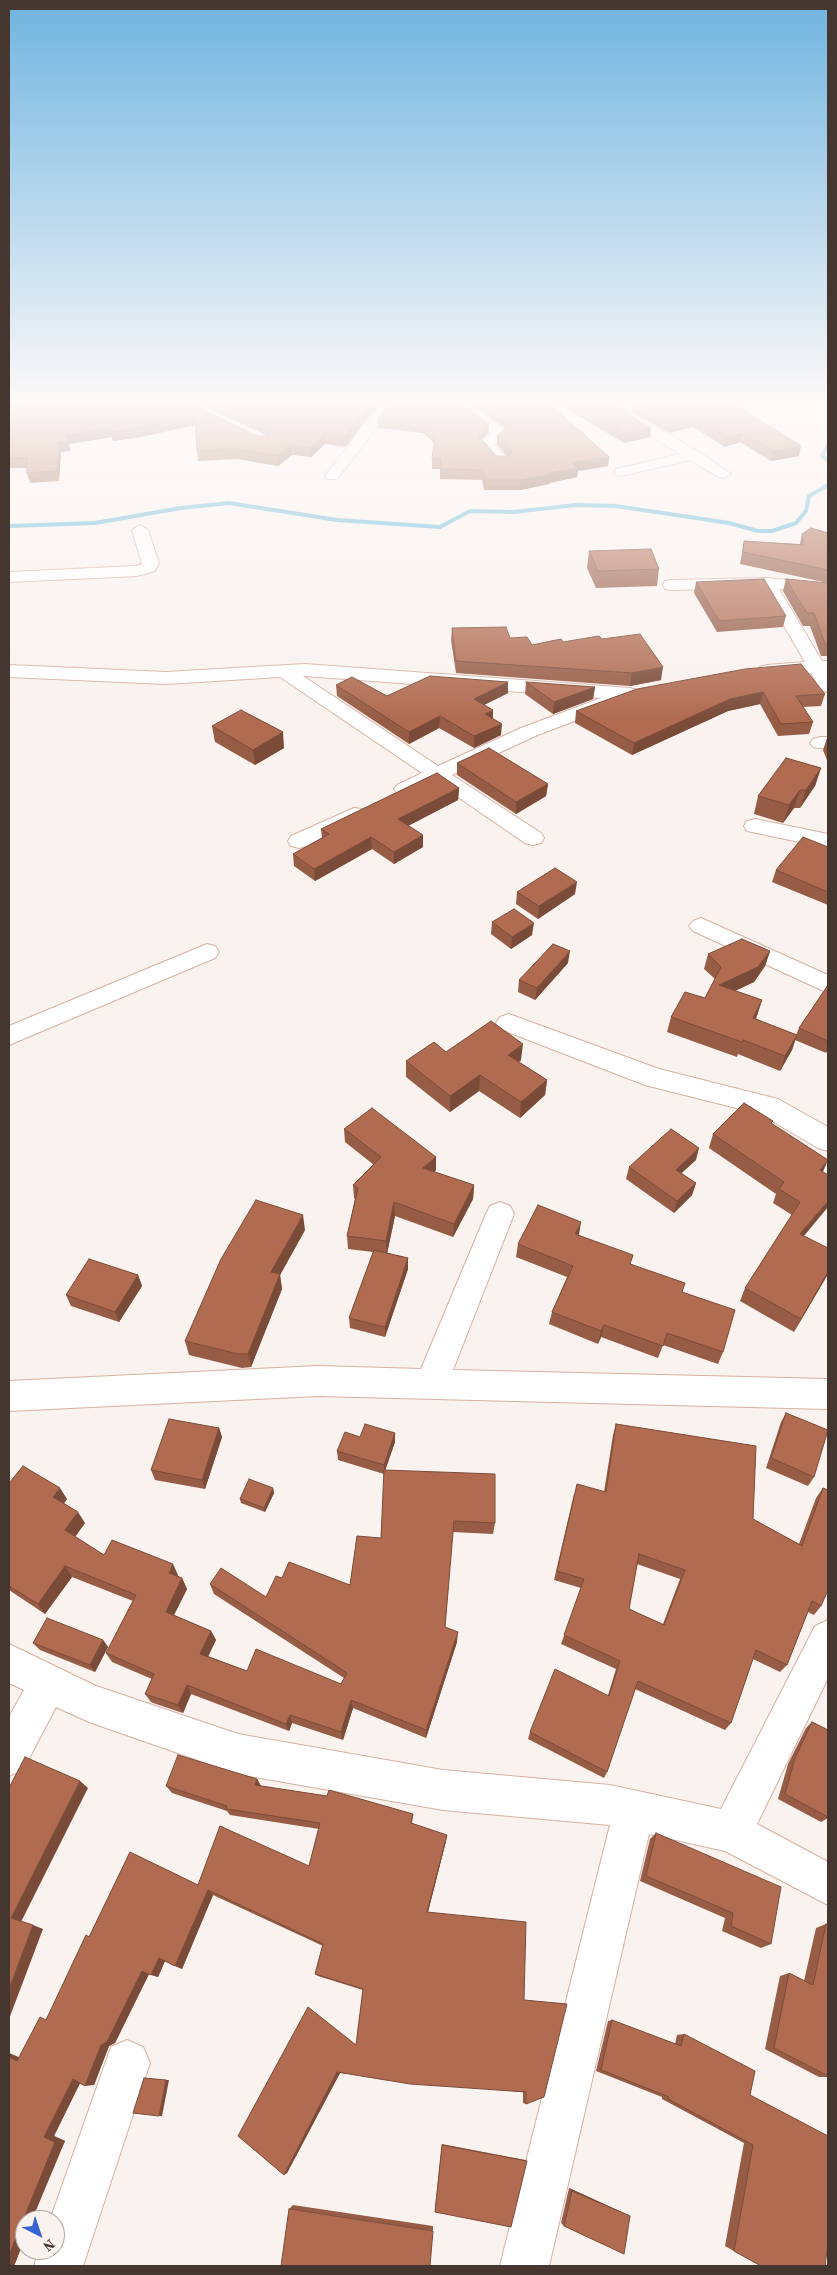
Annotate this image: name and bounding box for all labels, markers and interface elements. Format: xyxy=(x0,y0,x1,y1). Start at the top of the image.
north arrow xyxy=(15,2210,65,2260)
text: N xyxy=(39,2235,60,2256)

